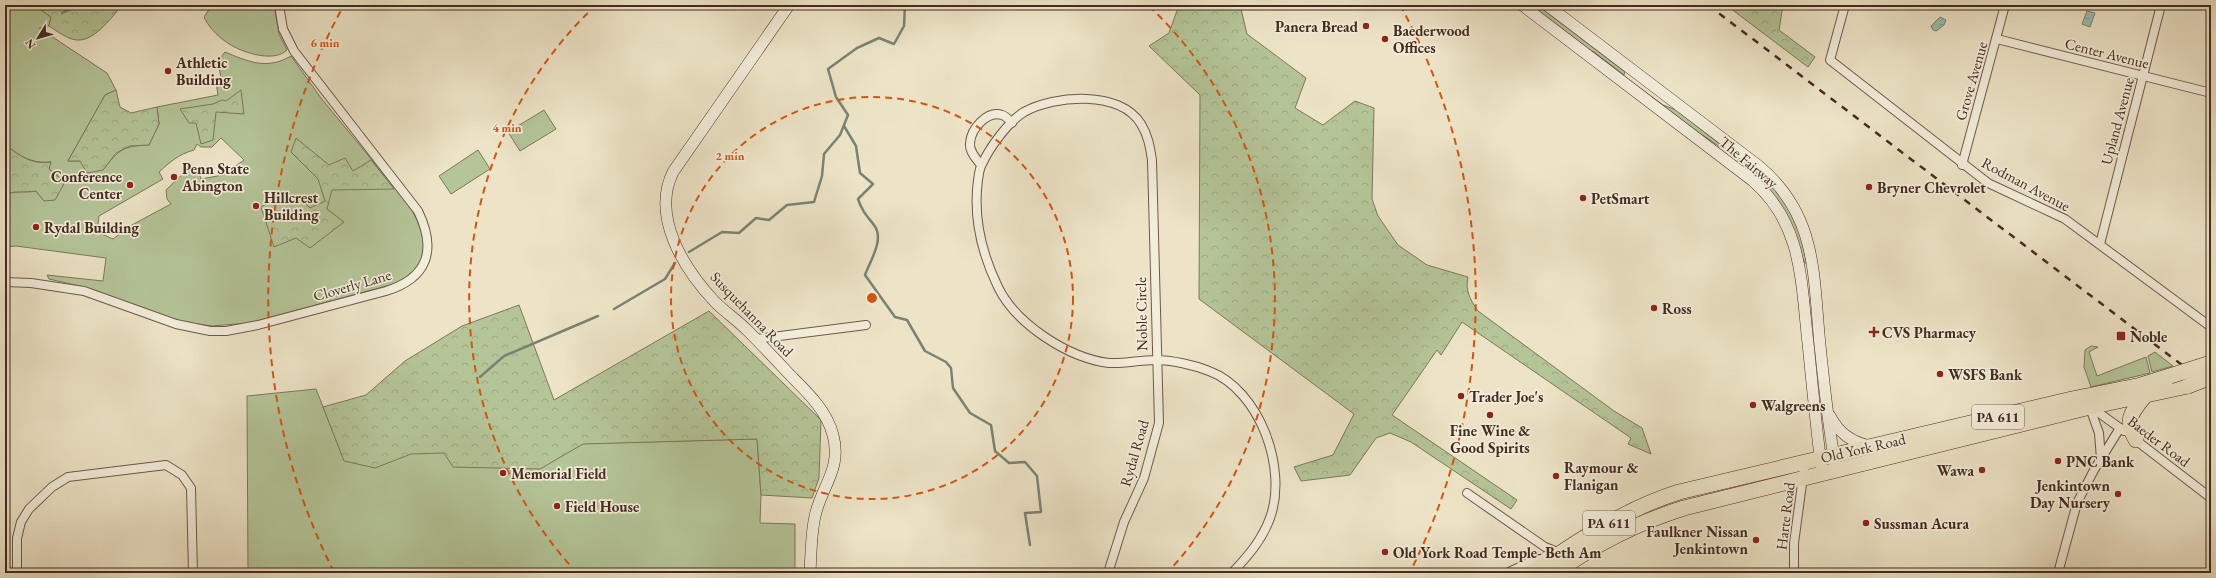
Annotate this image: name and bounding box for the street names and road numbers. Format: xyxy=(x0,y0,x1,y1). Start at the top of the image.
street label: Center Avenue xyxy=(2063,33,2151,73)
street label: Grove Avenue xyxy=(1951,39,1991,123)
street label: Upland Avenue xyxy=(2096,75,2138,167)
street label: The Fairway xyxy=(1716,132,1783,192)
street label: Rodman Avenue xyxy=(1979,153,2074,215)
street label: Cloverly Lane xyxy=(311,265,393,305)
street label: Susquehanna Road xyxy=(707,267,798,361)
street label: Noble Circle xyxy=(1131,277,1151,351)
road number: PA 611 xyxy=(1972,405,2024,429)
street label: Baeder Road xyxy=(2124,411,2194,471)
street label: Rydal Road xyxy=(1115,417,1153,489)
street label: Old York Road xyxy=(1819,429,1908,467)
street label: Harte Road xyxy=(1771,481,1799,551)
road number: PA 611 xyxy=(1583,511,1635,535)

